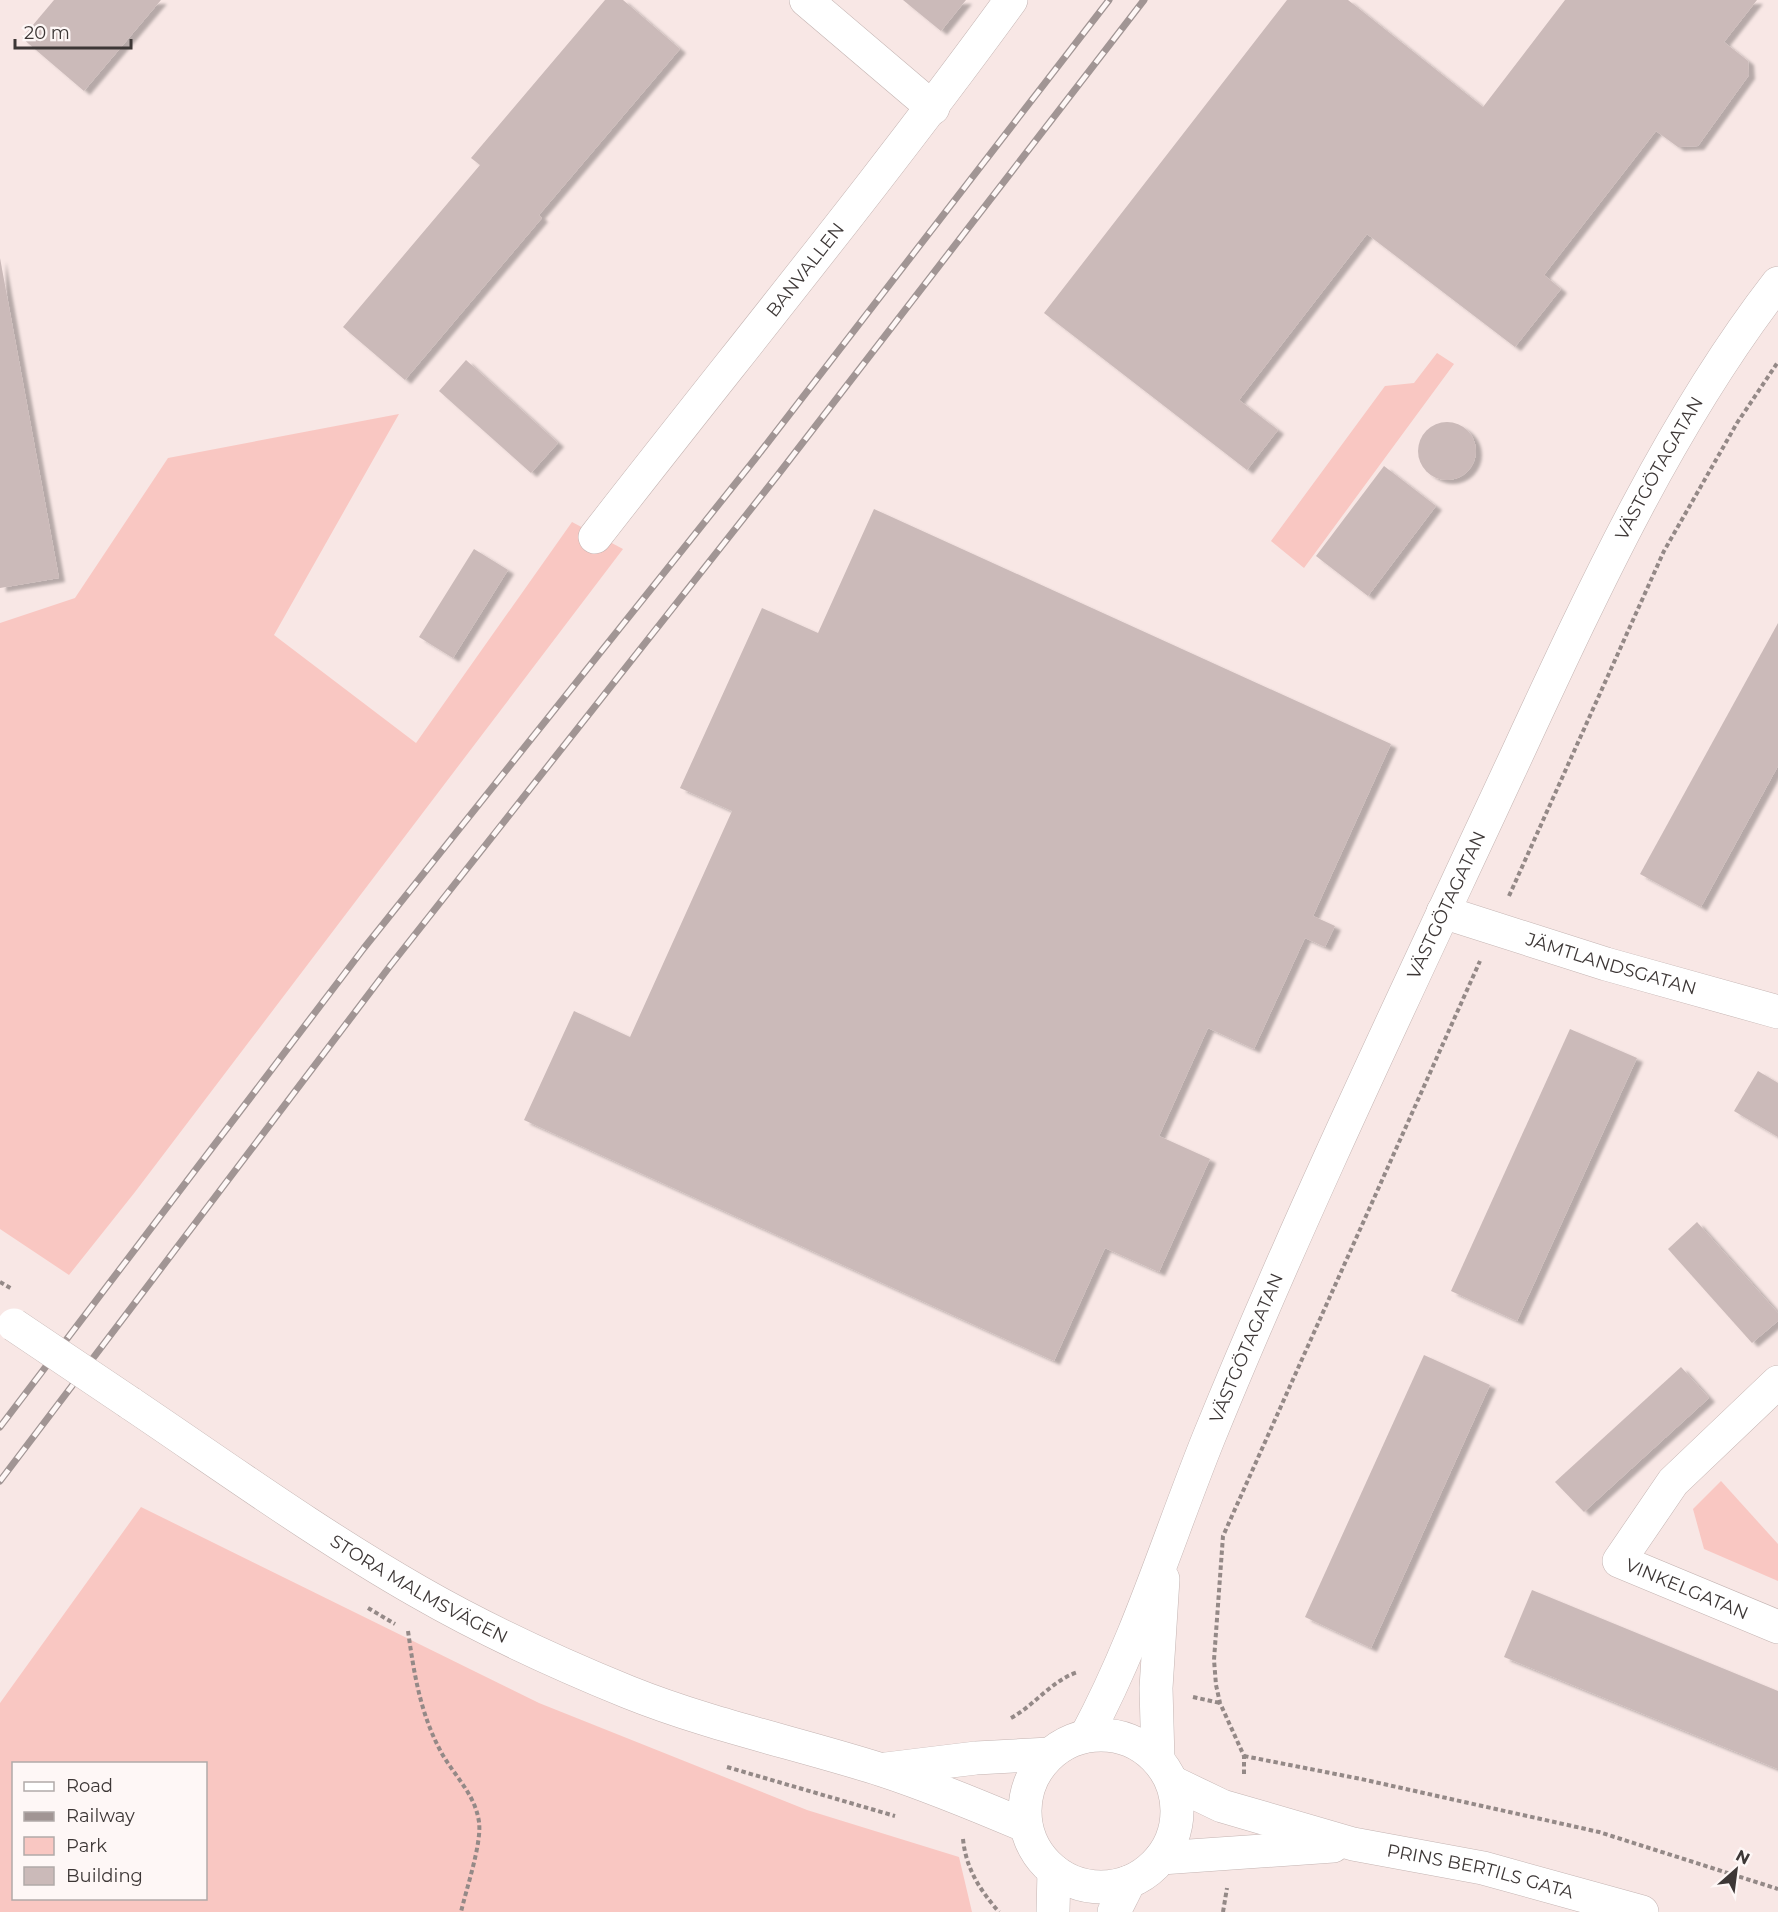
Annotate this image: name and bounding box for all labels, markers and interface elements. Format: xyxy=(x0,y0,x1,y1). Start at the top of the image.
scale bar xyxy=(15,12,130,50)
text: 20 m xyxy=(24,22,70,44)
street label: BANVALLEN xyxy=(762,218,849,321)
street label: VÄSTGÖTAGATAN xyxy=(1611,393,1708,544)
street label: VÄSTGÖTAGATAN xyxy=(1403,828,1491,983)
street label: JÄMTLANDSGATAN xyxy=(1522,928,1699,1000)
street label: VÄSTGÖTAGATAN xyxy=(1205,1270,1288,1426)
street label: STORA MALMSVÄGEN xyxy=(326,1530,511,1648)
street label: VINKELGATAN xyxy=(1622,1554,1751,1624)
legend xyxy=(12,1762,207,1900)
text: Road xyxy=(66,1775,113,1797)
text: Railway xyxy=(66,1805,135,1827)
text: Park xyxy=(66,1835,107,1857)
street label: PRINS BERTILS GATA xyxy=(1385,1839,1576,1904)
north arrow xyxy=(1706,1840,1766,1900)
text: N xyxy=(1733,1846,1753,1869)
text: Building xyxy=(66,1865,143,1887)

